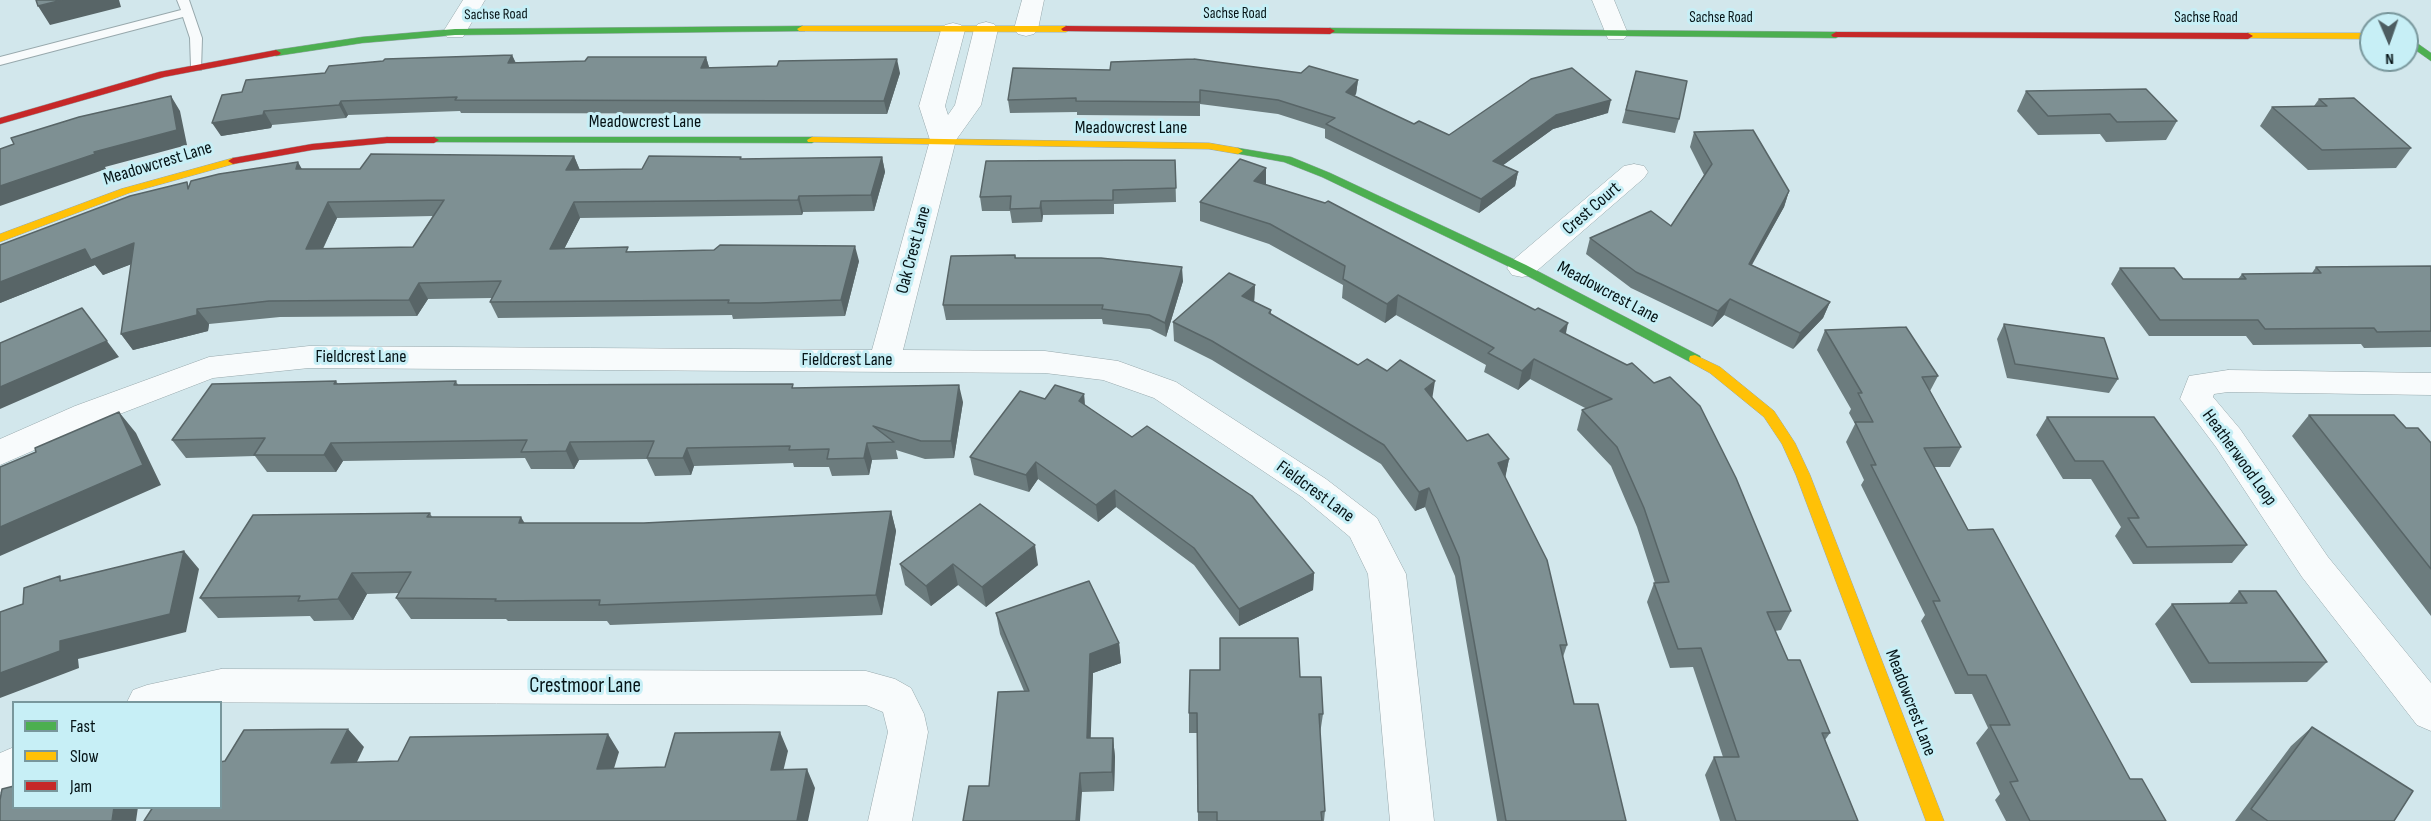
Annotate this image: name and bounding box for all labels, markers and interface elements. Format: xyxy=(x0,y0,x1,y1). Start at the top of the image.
street label: Sachse Road xyxy=(464,5,528,25)
street label: Sachse Road xyxy=(1203,5,1267,23)
street label: Sachse Road xyxy=(1689,9,1753,27)
street label: Sachse Road xyxy=(2174,9,2238,27)
north arrow xyxy=(2359,12,2419,72)
text: N xyxy=(2385,49,2394,68)
street label: Meadowcrest Lane xyxy=(589,111,701,133)
street label: Meadowcrest Lane xyxy=(1075,117,1187,139)
street label: Meadowcrest Lane xyxy=(101,137,215,191)
street label: Crest Court xyxy=(1558,178,1626,240)
street label: Oak Crest Lane xyxy=(892,204,936,296)
street label: Meadowcrest Lane xyxy=(1553,257,1663,329)
street label: Fieldcrest Lane xyxy=(315,346,407,368)
street label: Fieldcrest Lane xyxy=(801,349,893,371)
street label: Heatherwood Loop xyxy=(2197,406,2281,510)
street label: Fieldcrest Lane xyxy=(1272,457,1358,527)
street label: Meadowcrest Lane xyxy=(1880,647,1940,759)
street label: Crestmoor Lane xyxy=(529,674,641,700)
legend xyxy=(12,701,222,809)
text: Fast xyxy=(70,716,95,737)
text: Slow xyxy=(70,746,99,767)
text: Jam xyxy=(70,776,92,797)

